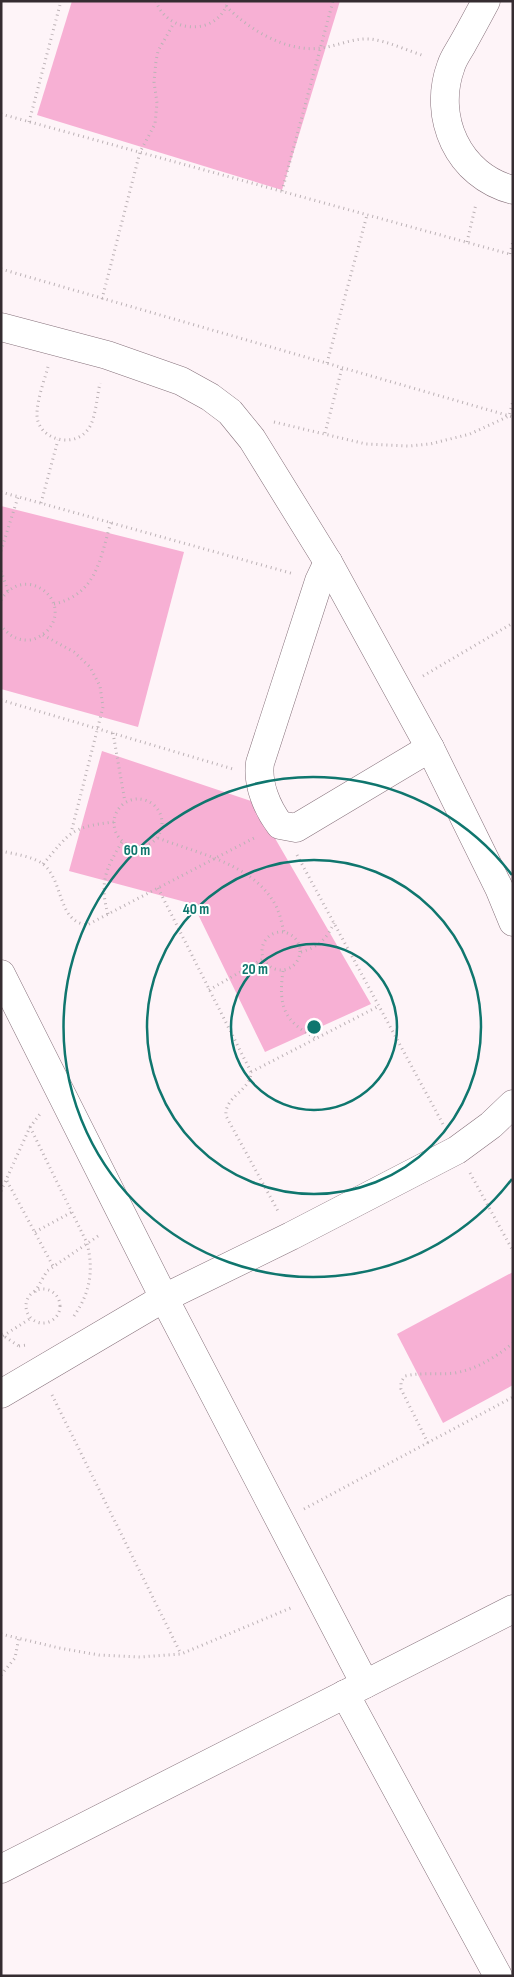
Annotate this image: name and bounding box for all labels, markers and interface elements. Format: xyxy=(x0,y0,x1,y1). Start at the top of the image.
text: 60 m xyxy=(124,841,150,860)
text: 40 m xyxy=(183,900,209,919)
text: 20 m xyxy=(242,960,268,979)
centre of rings xyxy=(305,1018,323,1036)

